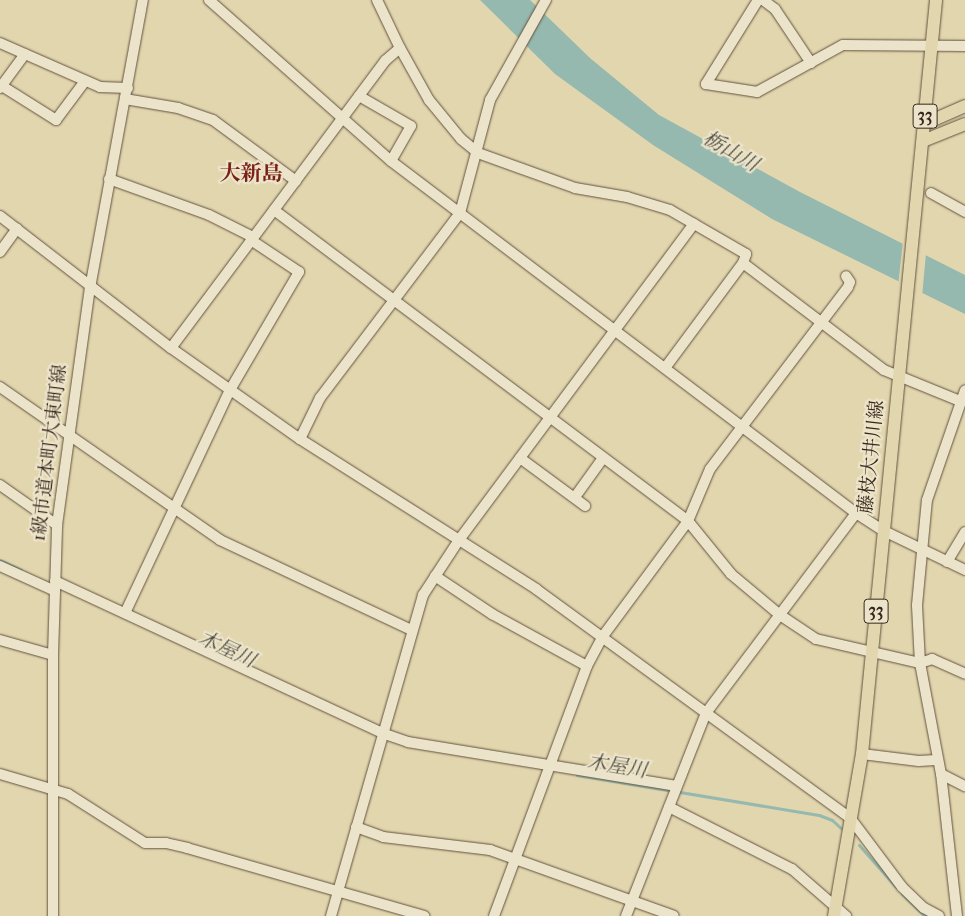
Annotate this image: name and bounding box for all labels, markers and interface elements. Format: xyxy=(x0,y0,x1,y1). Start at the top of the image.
road number: 33 xyxy=(912,100,938,132)
water label: 栃山川 xyxy=(699,126,763,176)
district label: 大新島 xyxy=(220,160,282,186)
street label: 1級市道本町大東町線 xyxy=(28,363,72,543)
street label: 藤枝大井川線 xyxy=(855,399,889,515)
road number: 33 xyxy=(864,596,888,626)
water label: 木屋川 xyxy=(195,625,259,673)
water label: 木屋川 xyxy=(585,749,649,783)

